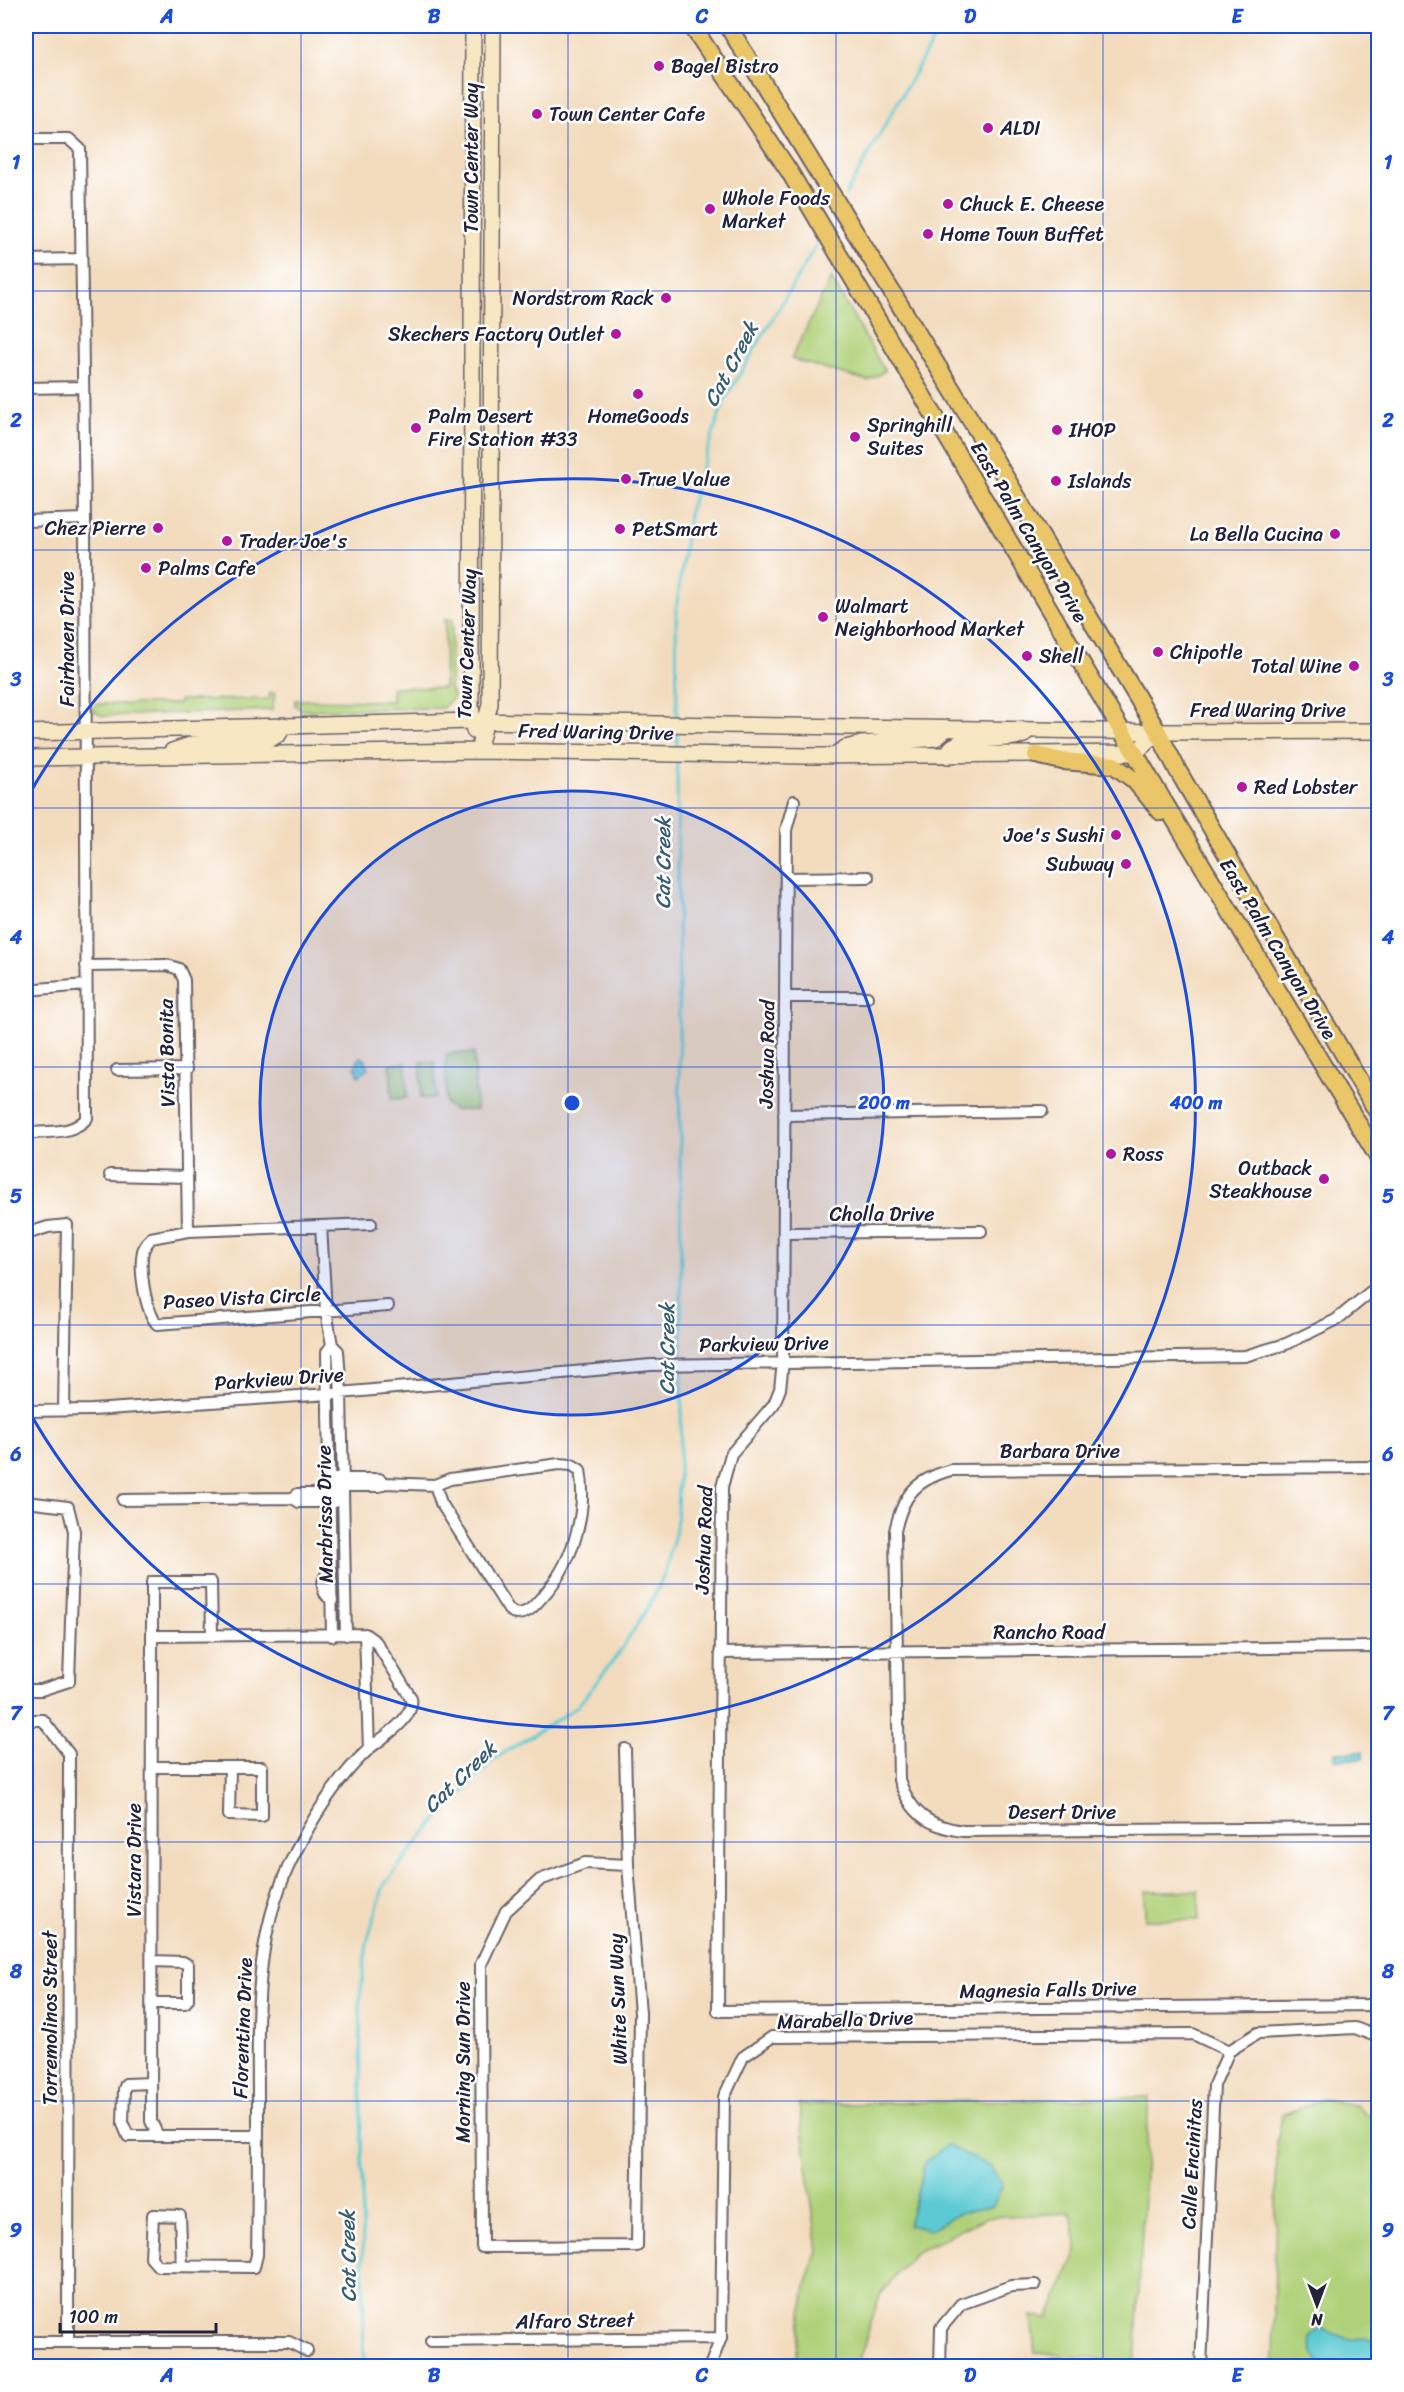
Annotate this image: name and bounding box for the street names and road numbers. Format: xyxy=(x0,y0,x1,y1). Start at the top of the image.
street label: Town Center Way xyxy=(454,82,489,233)
street label: East Palm Canyon Drive xyxy=(961,434,1097,630)
street label: Town Center Way xyxy=(447,567,487,720)
street label: Fairhaven Drive xyxy=(50,571,85,707)
street label: Fred Waring Drive xyxy=(1190,693,1346,728)
street label: Fred Waring Drive xyxy=(518,713,674,751)
street label: East Palm Canyon Drive xyxy=(1210,851,1346,1047)
street label: Vista Bonita xyxy=(149,998,185,1108)
street label: Joshua Road xyxy=(749,998,785,1109)
street label: Cholla Drive xyxy=(829,1197,935,1232)
street label: Paseo Vista Circle xyxy=(162,1276,322,1320)
street label: Parkview Drive xyxy=(699,1325,829,1363)
street label: Parkview Drive xyxy=(213,1357,345,1401)
street label: Barbara Drive xyxy=(1000,1434,1120,1469)
street label: Marbrissa Drive xyxy=(306,1445,344,1583)
street label: Joshua Road xyxy=(685,1484,723,1596)
street label: Rancho Road xyxy=(993,1615,1106,1650)
street label: Desert Drive xyxy=(1008,1795,1116,1830)
street label: Vistara Drive xyxy=(117,1803,152,1917)
street label: Torremolinos Street xyxy=(33,1930,68,2105)
street label: White Sun Way xyxy=(598,1932,638,2065)
street label: Florentina Drive xyxy=(223,1957,263,2099)
street label: Magnesia Falls Drive xyxy=(959,1971,1137,2009)
street label: Morning Sun Drive xyxy=(446,1981,481,2143)
street label: Marabella Drive xyxy=(776,2000,914,2040)
street label: Calle Encinitas xyxy=(1171,2097,1213,2230)
street label: Alfaro Street xyxy=(514,2302,636,2340)

